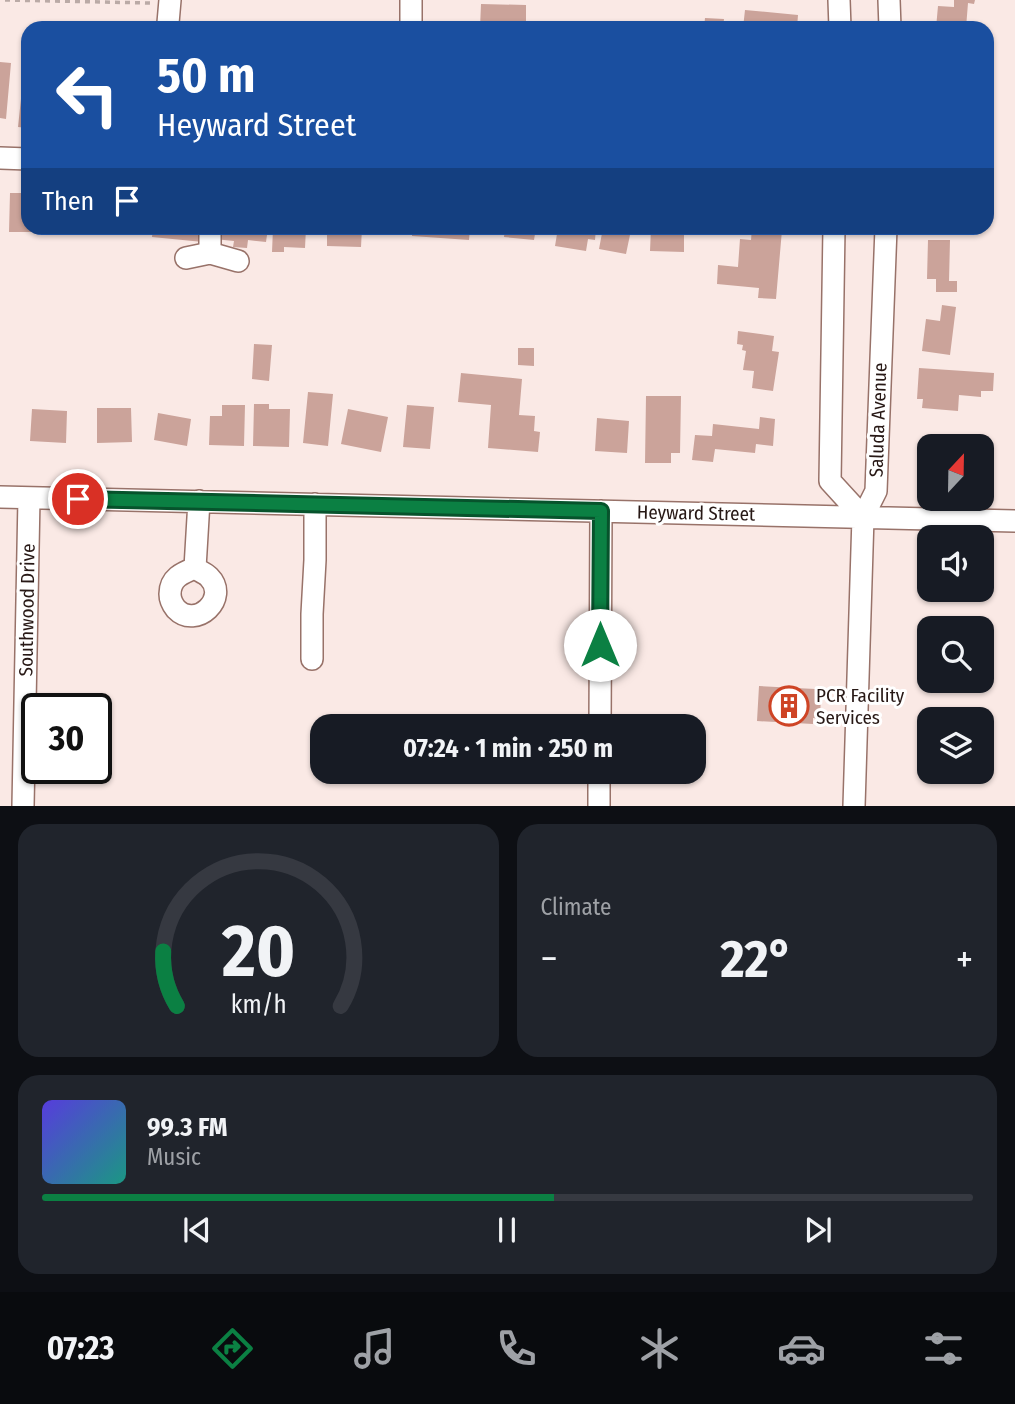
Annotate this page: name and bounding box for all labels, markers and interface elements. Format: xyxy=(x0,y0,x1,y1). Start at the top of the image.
text: 50 m xyxy=(157,46,255,105)
icon: left xyxy=(42,49,133,140)
text: Heyward Street xyxy=(157,106,356,144)
icon: arrive xyxy=(108,182,146,220)
text: Then xyxy=(42,186,94,217)
street label: Saluda Avenue xyxy=(865,362,891,478)
north arrow xyxy=(917,434,994,511)
map controls xyxy=(917,434,994,784)
pin xyxy=(48,469,108,529)
icon: arrive xyxy=(59,480,97,518)
street label: Heyward Street xyxy=(637,500,756,526)
button: sound xyxy=(917,525,994,602)
street label: Southwood Drive xyxy=(14,543,40,677)
position arrow xyxy=(563,608,637,682)
button: search xyxy=(917,616,994,693)
place label: PCR Facility Services xyxy=(816,684,905,729)
building icon: PCR Facility Services xyxy=(768,685,810,727)
speed limit sign: 30 xyxy=(21,693,112,784)
button: layers xyxy=(917,707,994,784)
text: 07:24 · 1 min · 250 m xyxy=(403,733,613,764)
text: Climate xyxy=(541,893,611,921)
text: 20 xyxy=(221,909,295,996)
text: 22° xyxy=(720,928,793,991)
text: − xyxy=(541,936,558,982)
text: + xyxy=(956,936,973,982)
text: km/h xyxy=(230,990,286,1020)
text: 99.3 FM xyxy=(147,1112,227,1143)
text: Music xyxy=(147,1143,201,1171)
icon: previous xyxy=(178,1211,216,1249)
icon: pause xyxy=(488,1211,526,1249)
icon: next xyxy=(799,1211,837,1249)
icon: directions xyxy=(208,1324,257,1373)
icon: music xyxy=(350,1324,399,1373)
icon: phone xyxy=(492,1324,541,1373)
icon: climate xyxy=(635,1324,684,1373)
icon: car xyxy=(777,1324,826,1373)
icon: filters xyxy=(919,1324,968,1373)
text: 07:23 xyxy=(47,1329,114,1367)

